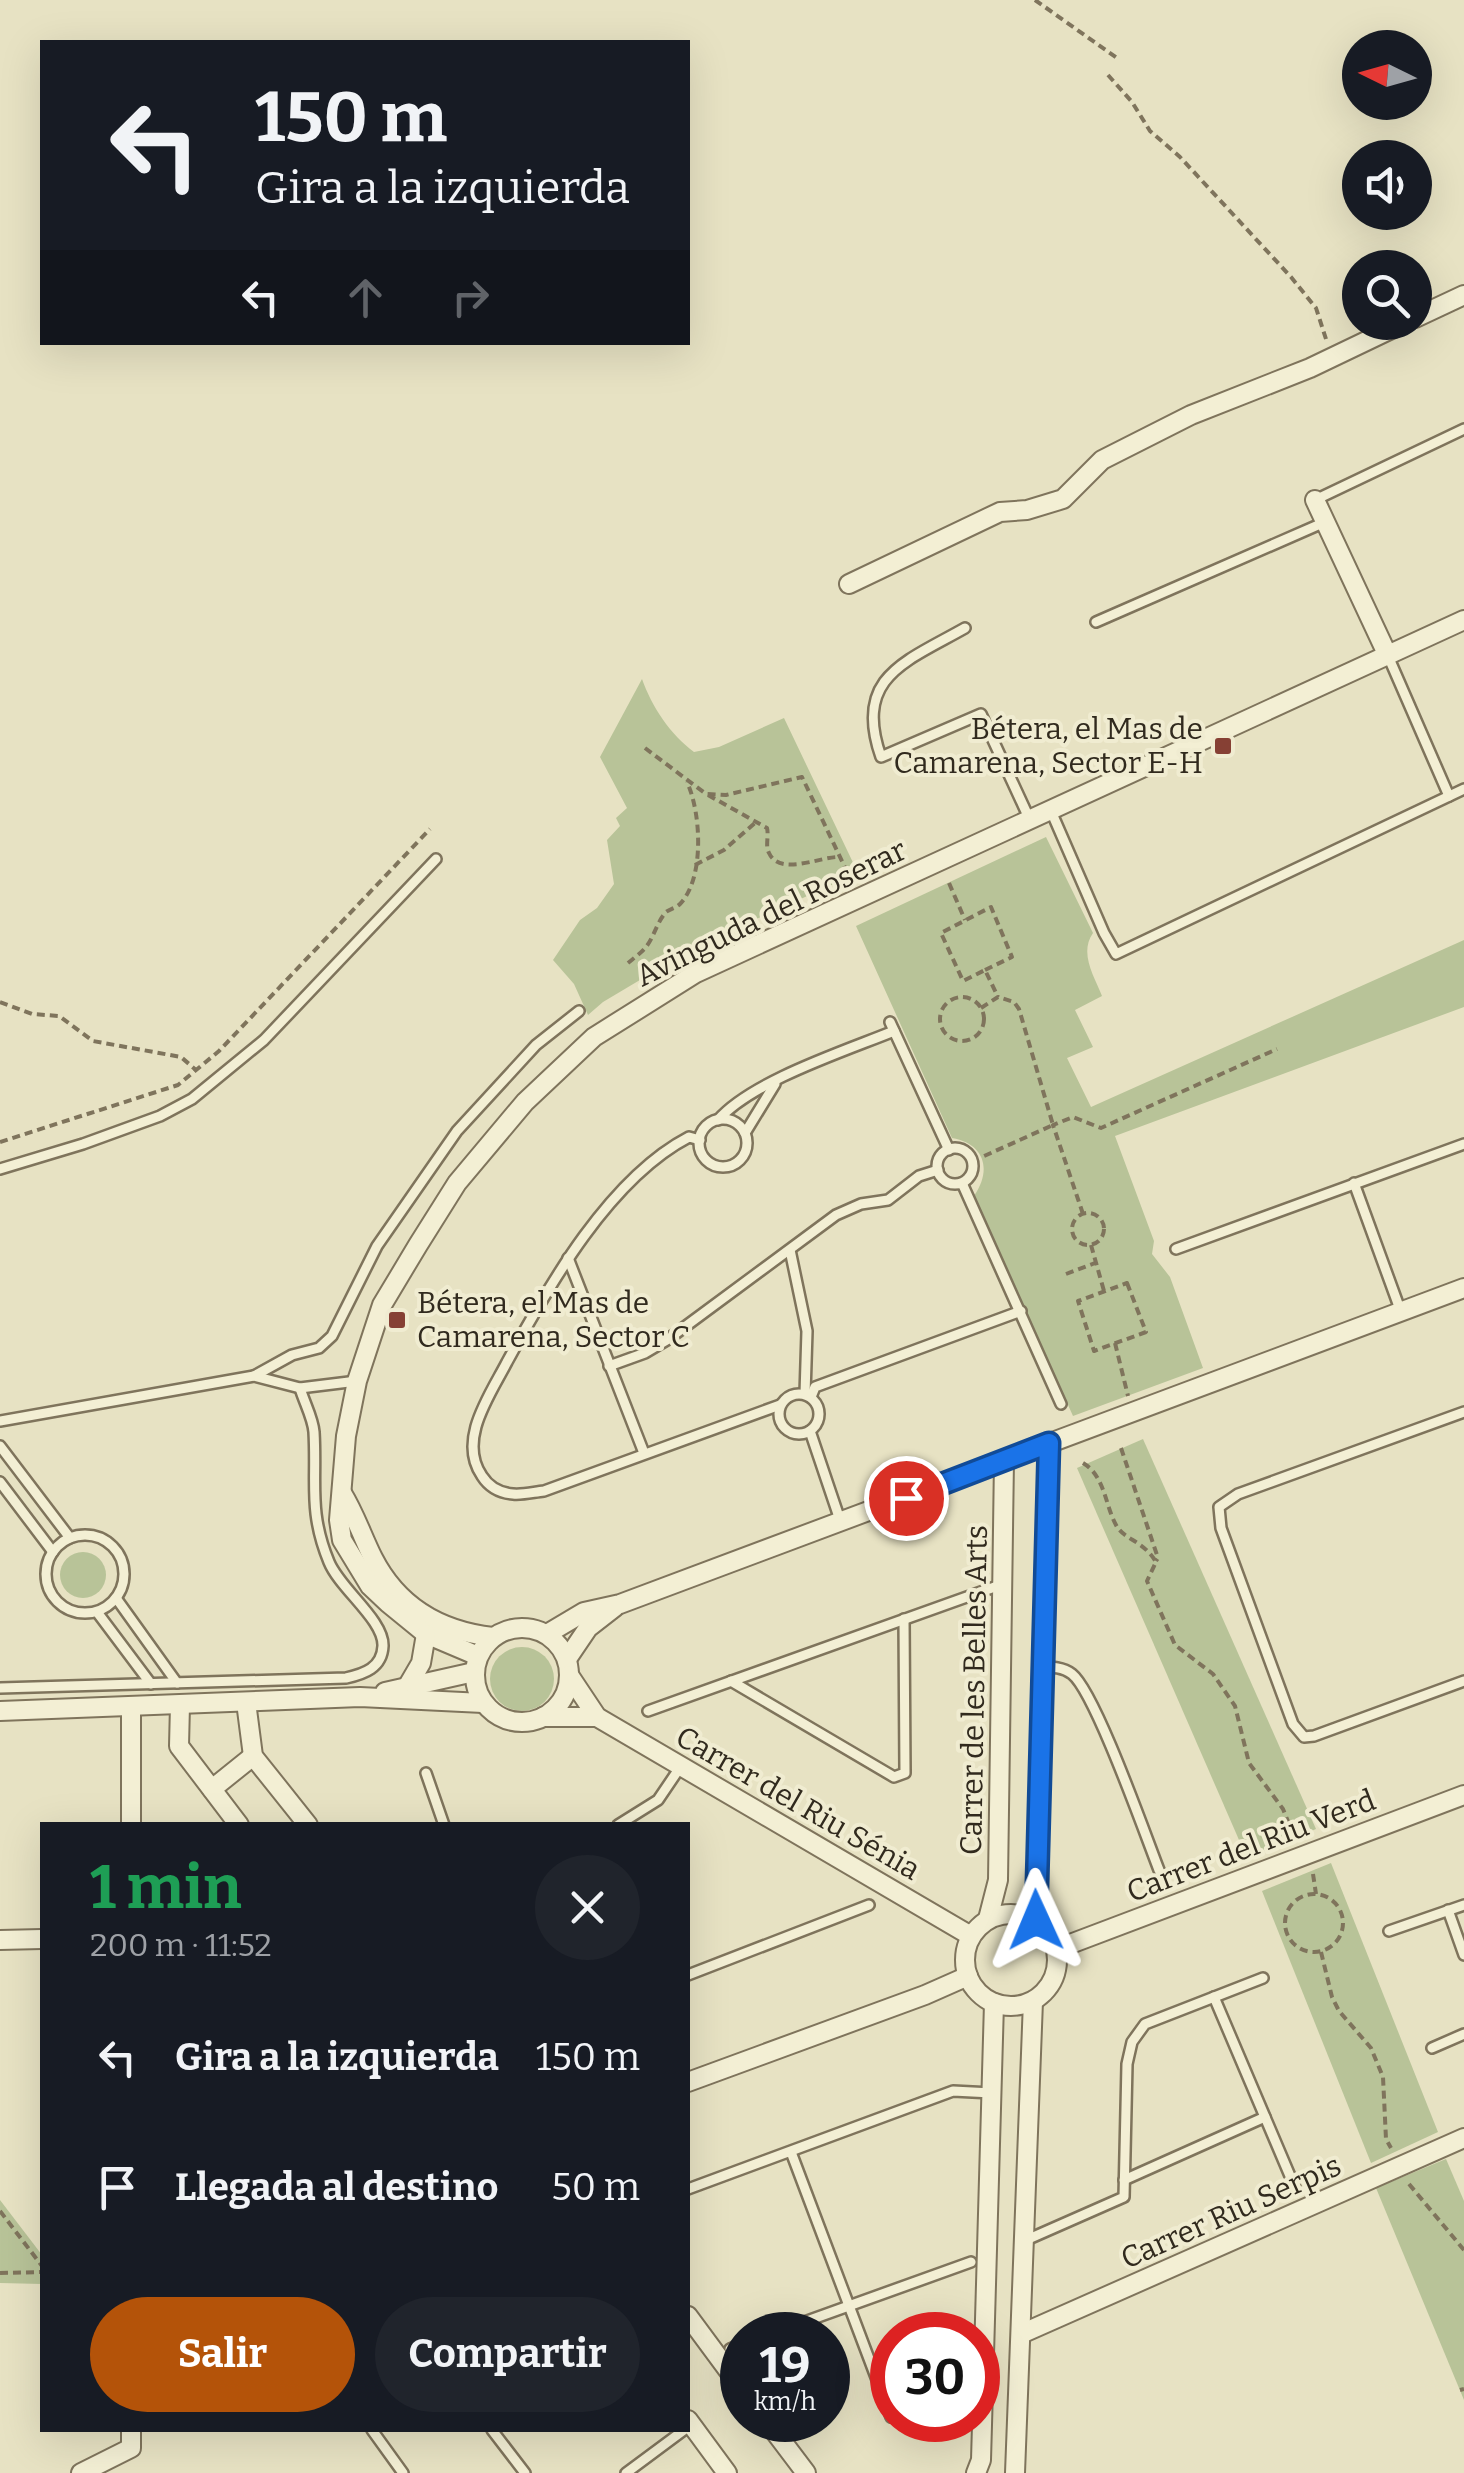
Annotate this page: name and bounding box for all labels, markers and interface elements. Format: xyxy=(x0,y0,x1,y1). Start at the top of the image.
north arrow xyxy=(1342,30,1432,120)
map controls xyxy=(1342,30,1432,340)
text: 150 m xyxy=(255,76,447,160)
icon: left xyxy=(90,80,220,210)
button: sound xyxy=(1342,140,1432,230)
text: Gira a la izquierda xyxy=(255,161,630,215)
button: search xyxy=(1342,250,1432,340)
icon: left xyxy=(233,270,288,325)
icon: ahead xyxy=(338,270,393,325)
icon: right xyxy=(443,270,498,325)
place label: Bétera, el Mas de Camarena, Sector E-H xyxy=(893,711,1203,781)
marker: Bétera, el Mas de Camarena, Sector E-H xyxy=(1212,735,1234,757)
street label: Avinguda del Roserar xyxy=(630,832,912,994)
place label: Bétera, el Mas de Camarena, Sector C xyxy=(417,1285,690,1355)
marker: Bétera, el Mas de Camarena, Sector C xyxy=(386,1309,408,1331)
pin xyxy=(864,1456,949,1541)
icon: arrive xyxy=(879,1471,934,1526)
street label: Carrer de les Belles Arts xyxy=(953,1525,995,1855)
street label: Carrer del Riu Sénia xyxy=(670,1718,926,1888)
street label: Carrer del Riu Verd xyxy=(1122,1782,1381,1910)
text: 1 min xyxy=(90,1852,242,1924)
button: close xyxy=(535,1855,640,1960)
position arrow xyxy=(984,1868,1088,1972)
text: 200 m · 11:52 xyxy=(90,1926,272,1964)
icon: left xyxy=(90,2030,145,2085)
text: Gira a la izquierda xyxy=(175,2034,499,2080)
text: 150 m xyxy=(536,2034,640,2080)
street label: Carrer Riu Serpis xyxy=(1115,2147,1347,2277)
icon: arrive xyxy=(90,2160,145,2215)
text: Llegada al destino xyxy=(175,2164,498,2210)
text: 50 m xyxy=(551,2164,640,2210)
button: Salir xyxy=(90,2297,355,2412)
button: Compartir xyxy=(375,2297,640,2412)
speed limit sign: 30 xyxy=(870,2312,1000,2442)
text: 19 xyxy=(759,2335,811,2395)
text: km/h xyxy=(754,2387,816,2417)

